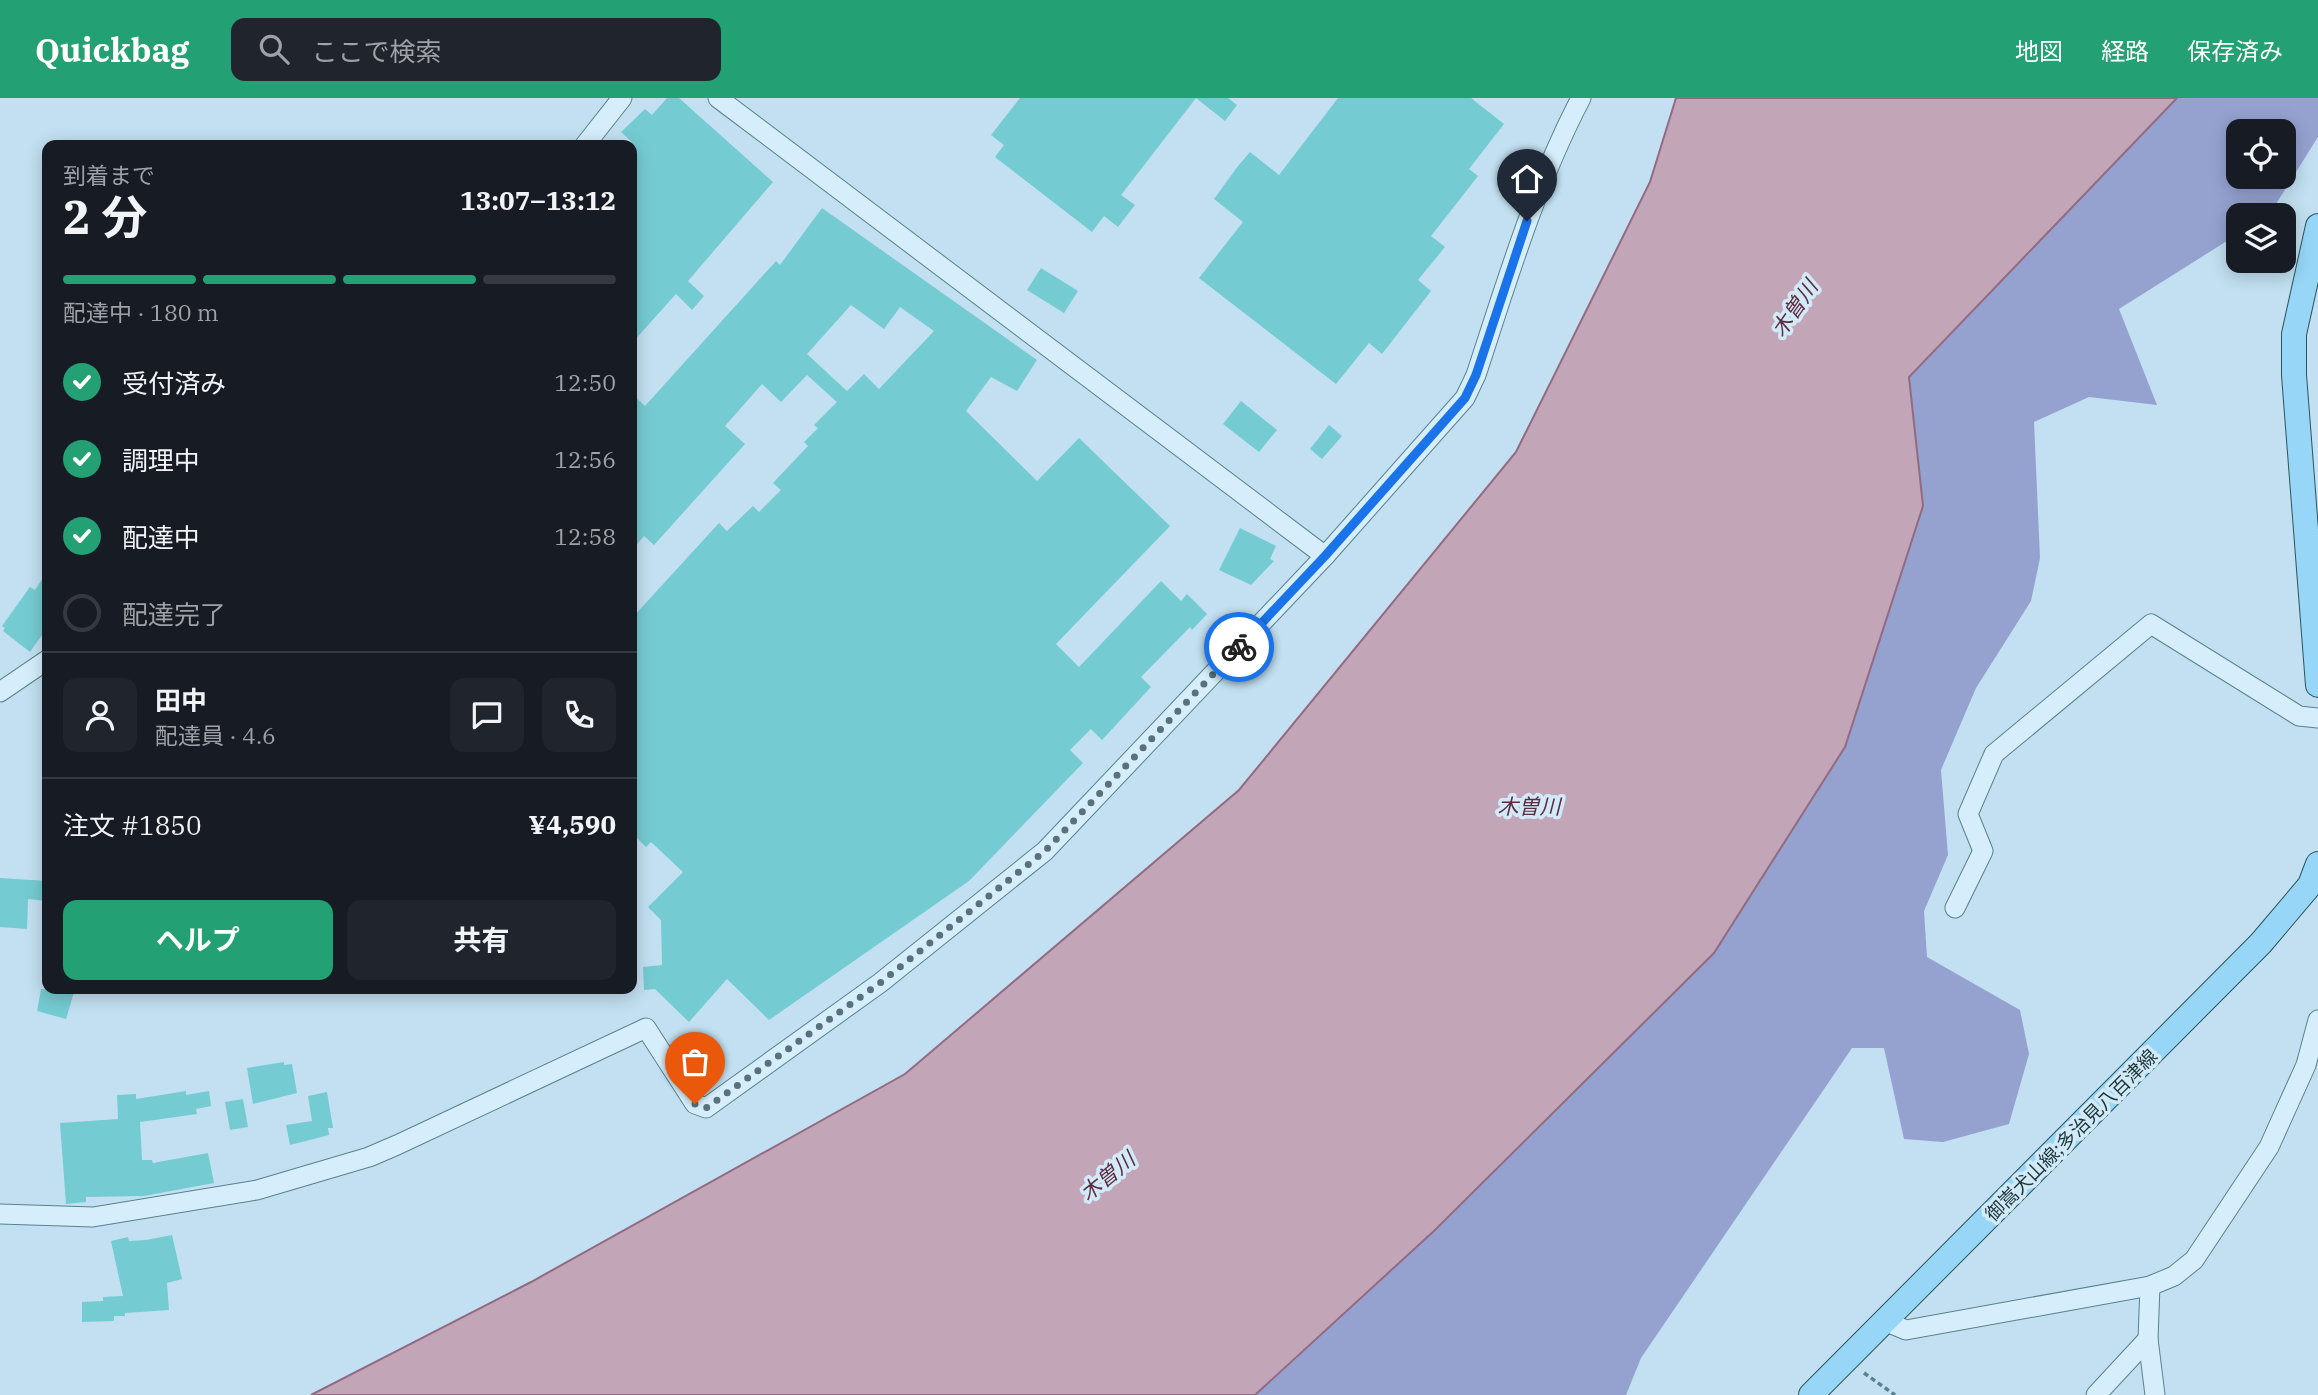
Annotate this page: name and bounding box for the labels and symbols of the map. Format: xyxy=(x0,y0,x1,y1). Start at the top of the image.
pin xyxy=(1497,149,1557,221)
water label: 木曽川 xyxy=(1764,273,1825,342)
courier xyxy=(1204,612,1274,682)
water label: 木曽川 xyxy=(1498,792,1562,820)
pin xyxy=(665,1032,725,1104)
street label: 御嵩犬山線;多治見八百津線 xyxy=(1980,1044,2162,1226)
water label: 木曽川 xyxy=(1074,1144,1142,1207)

